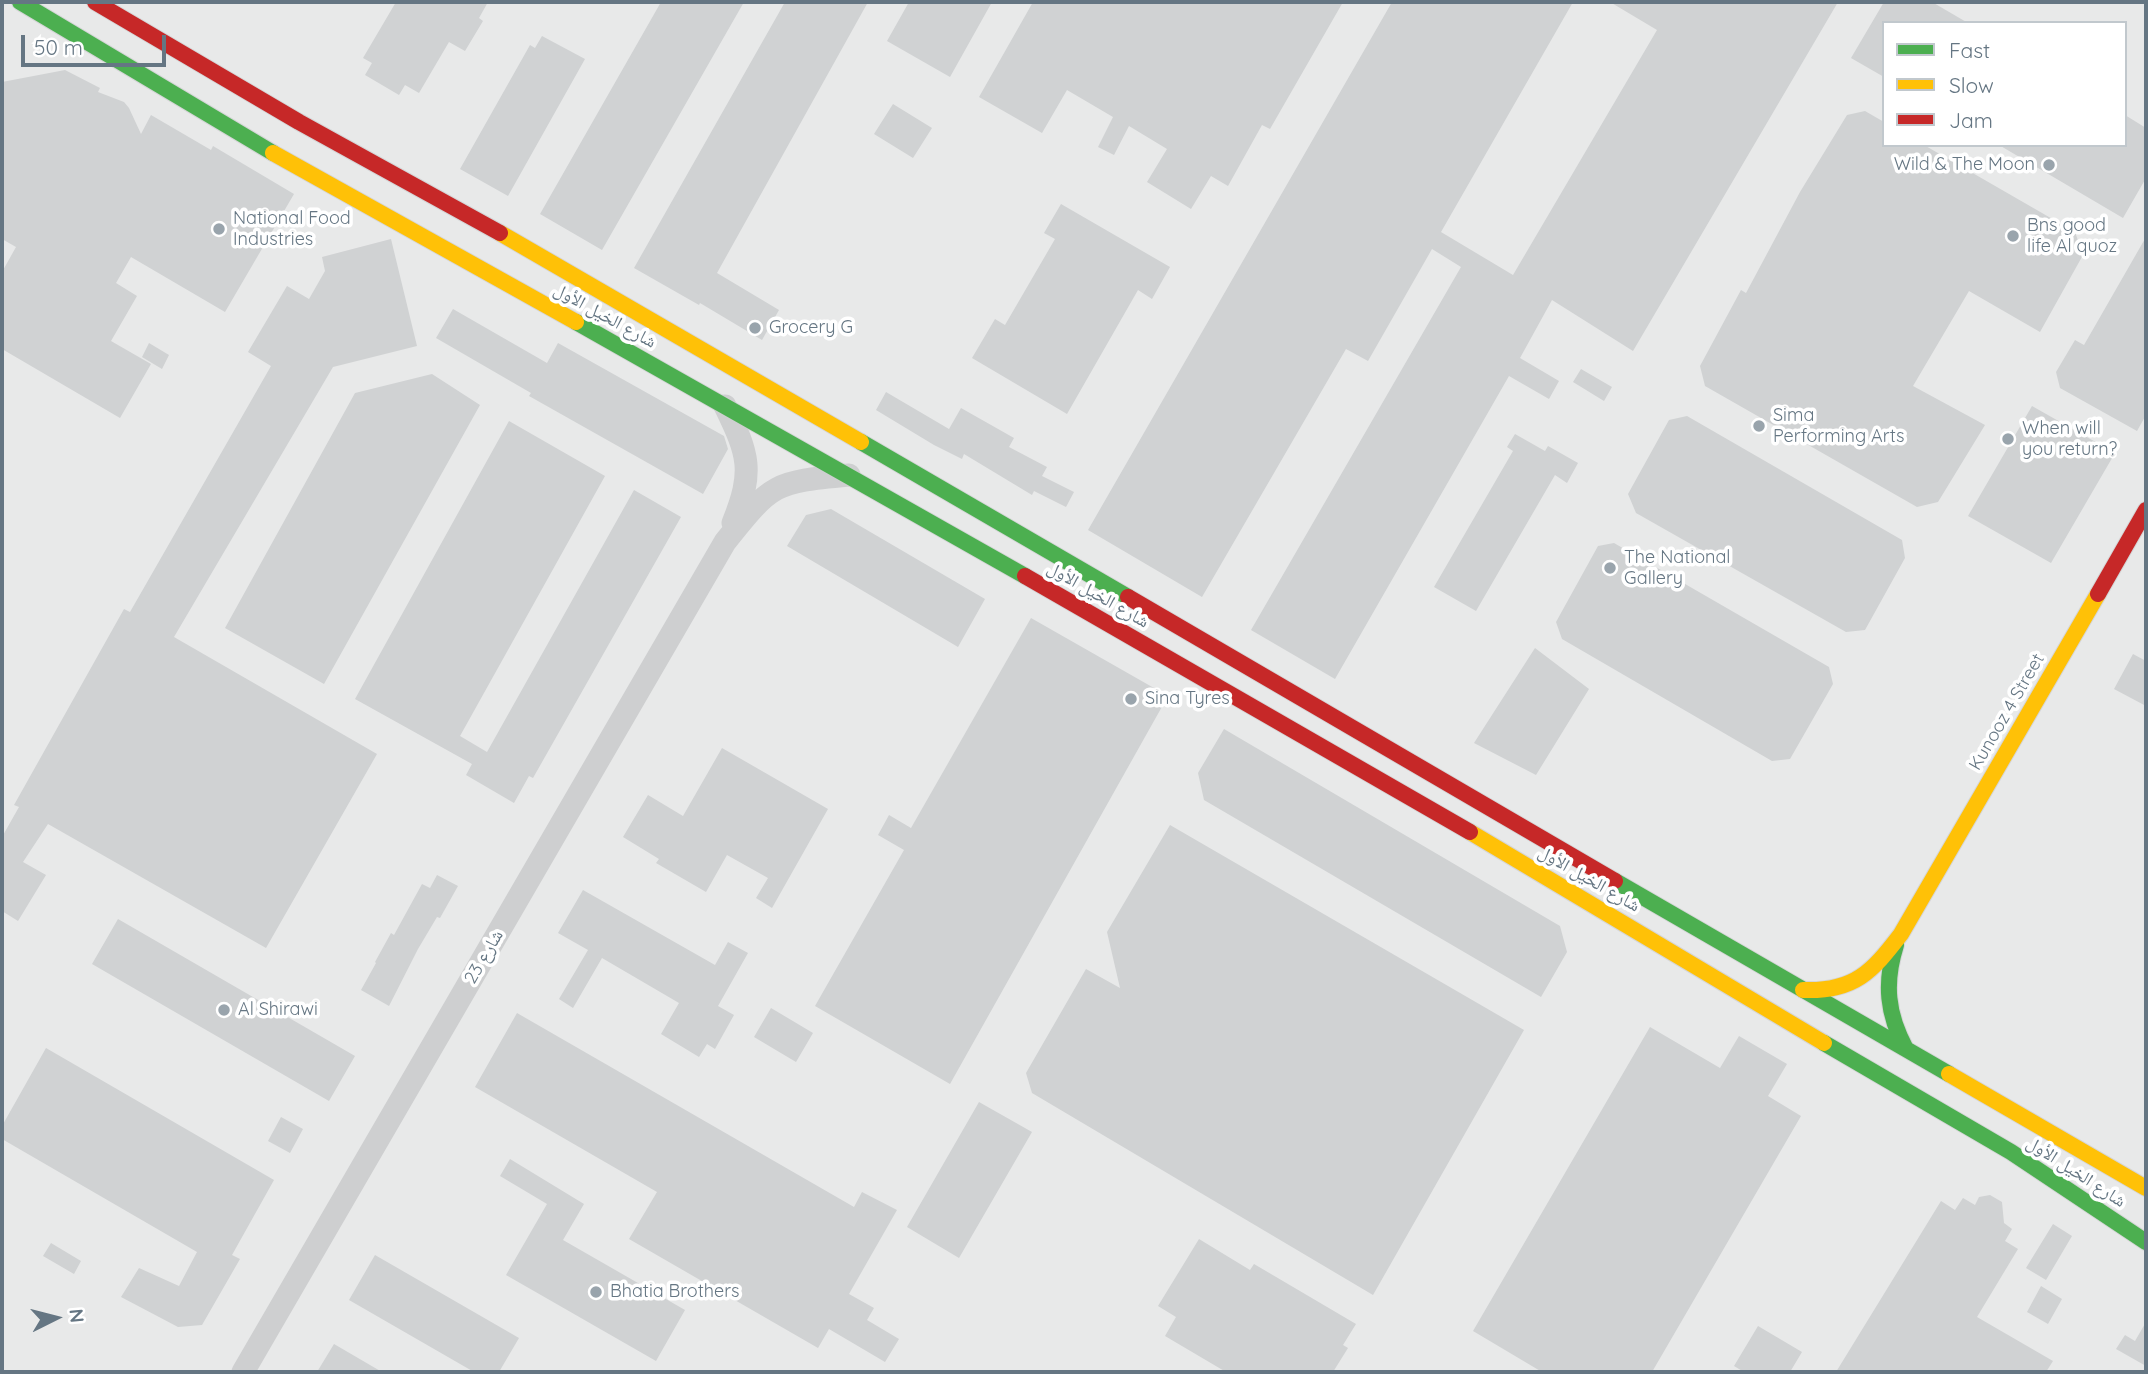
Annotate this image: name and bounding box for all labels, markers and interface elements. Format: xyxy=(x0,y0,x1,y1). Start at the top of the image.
scale bar xyxy=(24,21,170,65)
legend xyxy=(1882,21,2127,147)
text: 50 m xyxy=(34,34,83,60)
text: Fast xyxy=(1949,37,1990,63)
text: Slow xyxy=(1949,72,1994,98)
text: Jam xyxy=(1949,107,1993,133)
place label: Wild & The Moon xyxy=(1894,154,2035,176)
marker: Wild & The Moon xyxy=(2041,157,2057,173)
place label: National Food Industries xyxy=(233,208,351,250)
place label: Bns good life Al quoz xyxy=(2027,215,2117,258)
marker: National Food Industries xyxy=(211,221,227,237)
marker: Bns good life Al quoz xyxy=(2005,228,2021,244)
street label: شارع الخيل الأول xyxy=(550,279,660,353)
place label: Grocery G xyxy=(769,317,853,339)
marker: Grocery G xyxy=(747,320,763,336)
place label: Sima Performing Arts xyxy=(1773,405,1905,448)
marker: Sima Performing Arts xyxy=(1751,418,1767,434)
place label: When will you return? xyxy=(2022,418,2117,460)
marker: When will you return? xyxy=(2000,431,2016,447)
place label: The National Gallery xyxy=(1624,547,1730,590)
street label: شارع الخيل الأول xyxy=(1043,557,1153,633)
marker: The National Gallery xyxy=(1602,560,1618,576)
street label: Kunooz 4 Street xyxy=(1965,650,2049,774)
place label: Sina Tyres xyxy=(1145,688,1230,710)
marker: Sina Tyres xyxy=(1123,691,1139,707)
street label: شارع الخيل الأول xyxy=(1534,841,1644,917)
street label: شارع 23 xyxy=(460,926,508,988)
place label: Al Shirawi xyxy=(238,999,318,1021)
marker: Al Shirawi xyxy=(216,1002,232,1018)
street label: شارع الخيل الأول xyxy=(2022,1132,2130,1212)
place label: Bhatia Brothers xyxy=(610,1281,740,1303)
north arrow xyxy=(21,1283,91,1353)
marker: Bhatia Brothers xyxy=(588,1284,604,1300)
text: N xyxy=(64,1308,90,1324)

